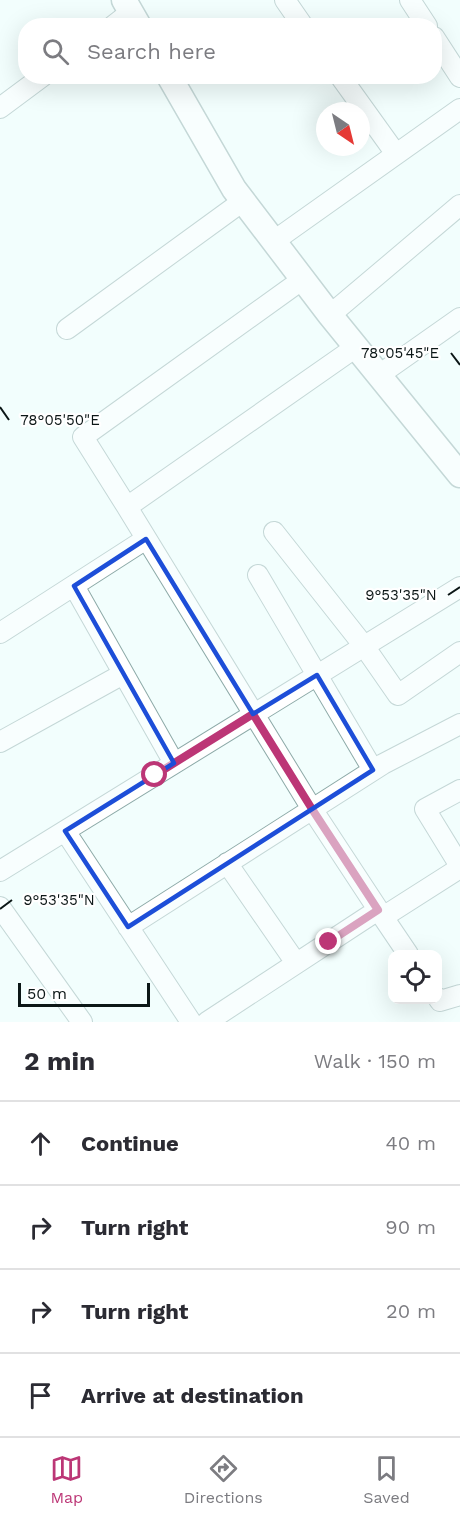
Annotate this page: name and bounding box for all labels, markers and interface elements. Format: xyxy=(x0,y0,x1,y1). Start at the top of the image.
search box xyxy=(18,18,442,84)
icon: search xyxy=(39,35,72,68)
text: Search here xyxy=(87,39,216,64)
north arrow xyxy=(316,102,370,156)
text: 78°05'45"E xyxy=(361,344,439,362)
text: 78°05'50"E xyxy=(20,411,100,429)
text: 9°53'35"N xyxy=(365,586,437,604)
route start xyxy=(141,761,167,787)
text: 9°53'35"N xyxy=(23,891,95,909)
route end xyxy=(315,928,341,954)
map controls xyxy=(388,950,442,1004)
button: locate xyxy=(388,950,442,1004)
scale bar xyxy=(18,980,150,1008)
text: 50 m xyxy=(27,984,67,1003)
text: 2 min xyxy=(24,1046,95,1076)
text: Walk · 150 m xyxy=(314,1049,436,1073)
icon: ahead xyxy=(24,1127,57,1160)
text: Continue xyxy=(81,1131,179,1156)
text: 40 m xyxy=(385,1131,436,1155)
icon: right xyxy=(24,1211,57,1244)
text: Turn right xyxy=(81,1215,188,1240)
text: 90 m xyxy=(385,1215,436,1239)
icon: right xyxy=(24,1295,57,1328)
text: Turn right xyxy=(81,1299,188,1324)
text: 20 m xyxy=(386,1299,436,1323)
icon: arrive xyxy=(24,1379,57,1412)
text: Arrive at destination xyxy=(81,1383,304,1408)
tab: Map xyxy=(50,1452,83,1507)
tab: Directions xyxy=(184,1452,263,1507)
tab: Saved xyxy=(363,1452,410,1507)

